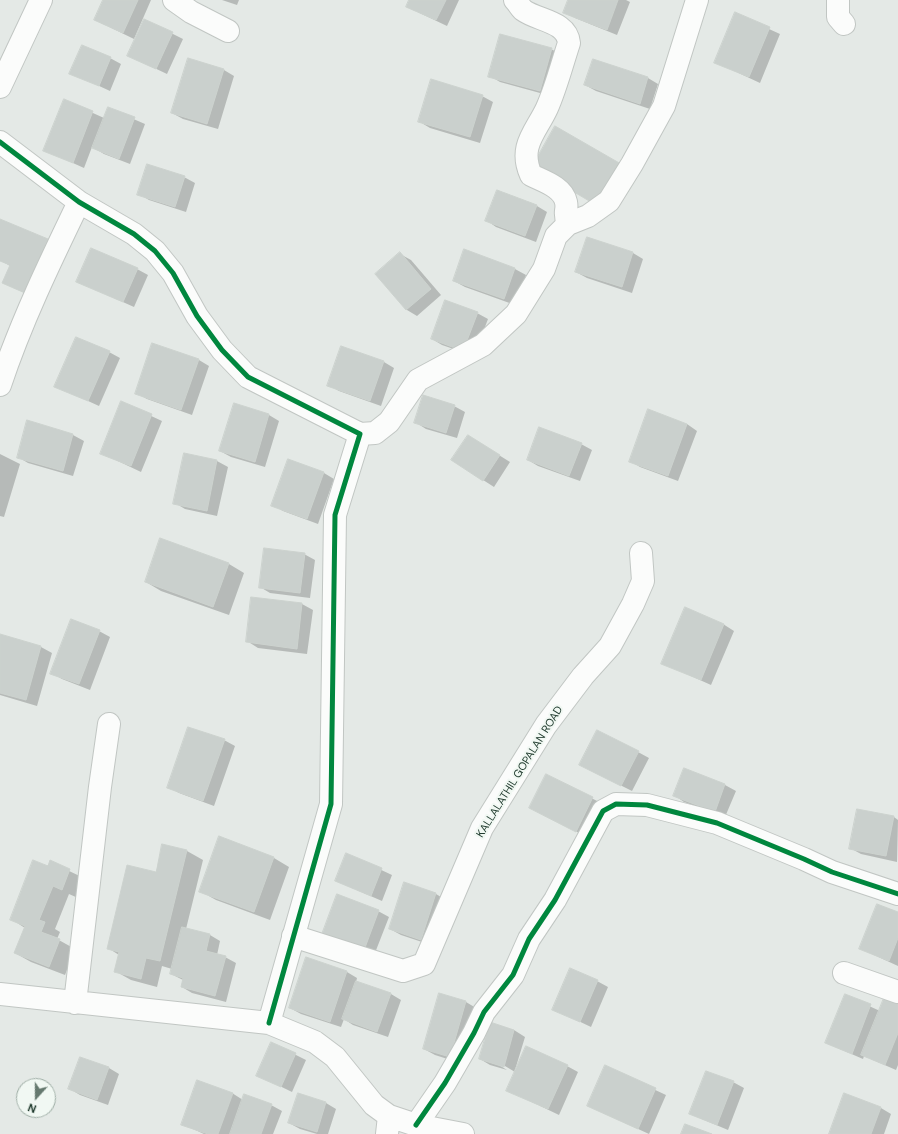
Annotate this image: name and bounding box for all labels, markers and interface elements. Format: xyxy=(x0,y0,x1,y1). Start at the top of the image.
street label: KALLALATHIL GOPALAN ROAD xyxy=(474,704,566,840)
north arrow xyxy=(16,1078,56,1118)
text: N xyxy=(26,1100,38,1116)

